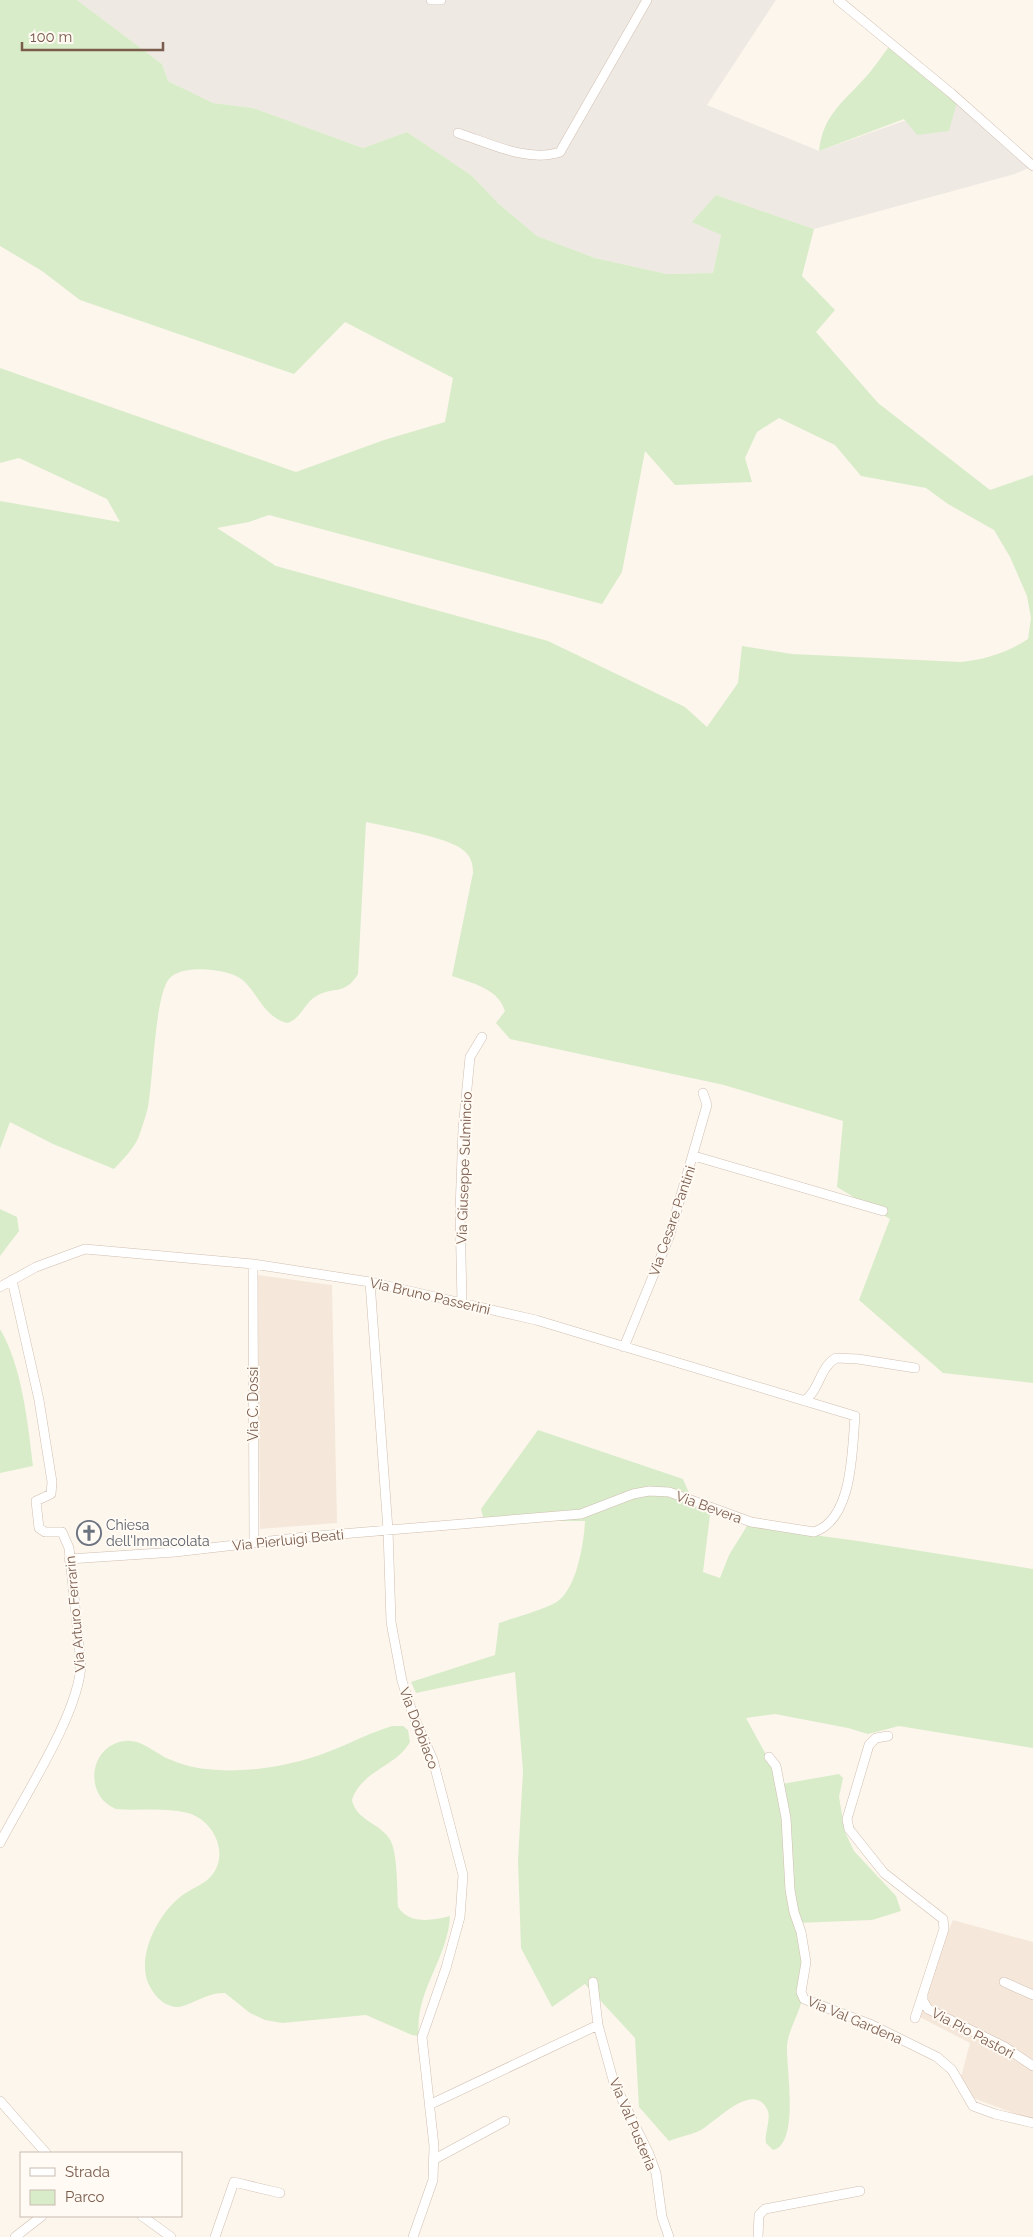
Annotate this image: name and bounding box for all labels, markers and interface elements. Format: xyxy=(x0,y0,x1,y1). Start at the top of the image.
scale bar xyxy=(22,20,164,52)
text: 100 m xyxy=(30,28,72,46)
street label: Via Giuseppe Sulmincio xyxy=(453,1091,475,1245)
street label: Via Cesare Pantini xyxy=(646,1164,698,1278)
street label: Via Bruno Passerini xyxy=(368,1274,492,1318)
street label: Via C. Dossi xyxy=(245,1367,261,1441)
street label: Via Bevera xyxy=(674,1488,744,1526)
place label: Chiesa dell'Immacolata xyxy=(106,1517,210,1549)
church icon: Chiesa dell'Immacolata xyxy=(76,1520,102,1546)
street label: Via Pierluigi Beati xyxy=(231,1526,345,1554)
street label: Via Arturo Ferrarin xyxy=(62,1555,88,1673)
street label: Via Dobbiaco xyxy=(396,1685,442,1771)
street label: Via Val Gardena xyxy=(805,1993,905,2047)
street label: Via Pio Pastori xyxy=(929,2005,1017,2061)
street label: Via Val Pusteria xyxy=(606,2075,660,2173)
legend xyxy=(20,2152,182,2217)
text: Strada xyxy=(65,2163,110,2181)
text: Parco xyxy=(65,2188,105,2206)

